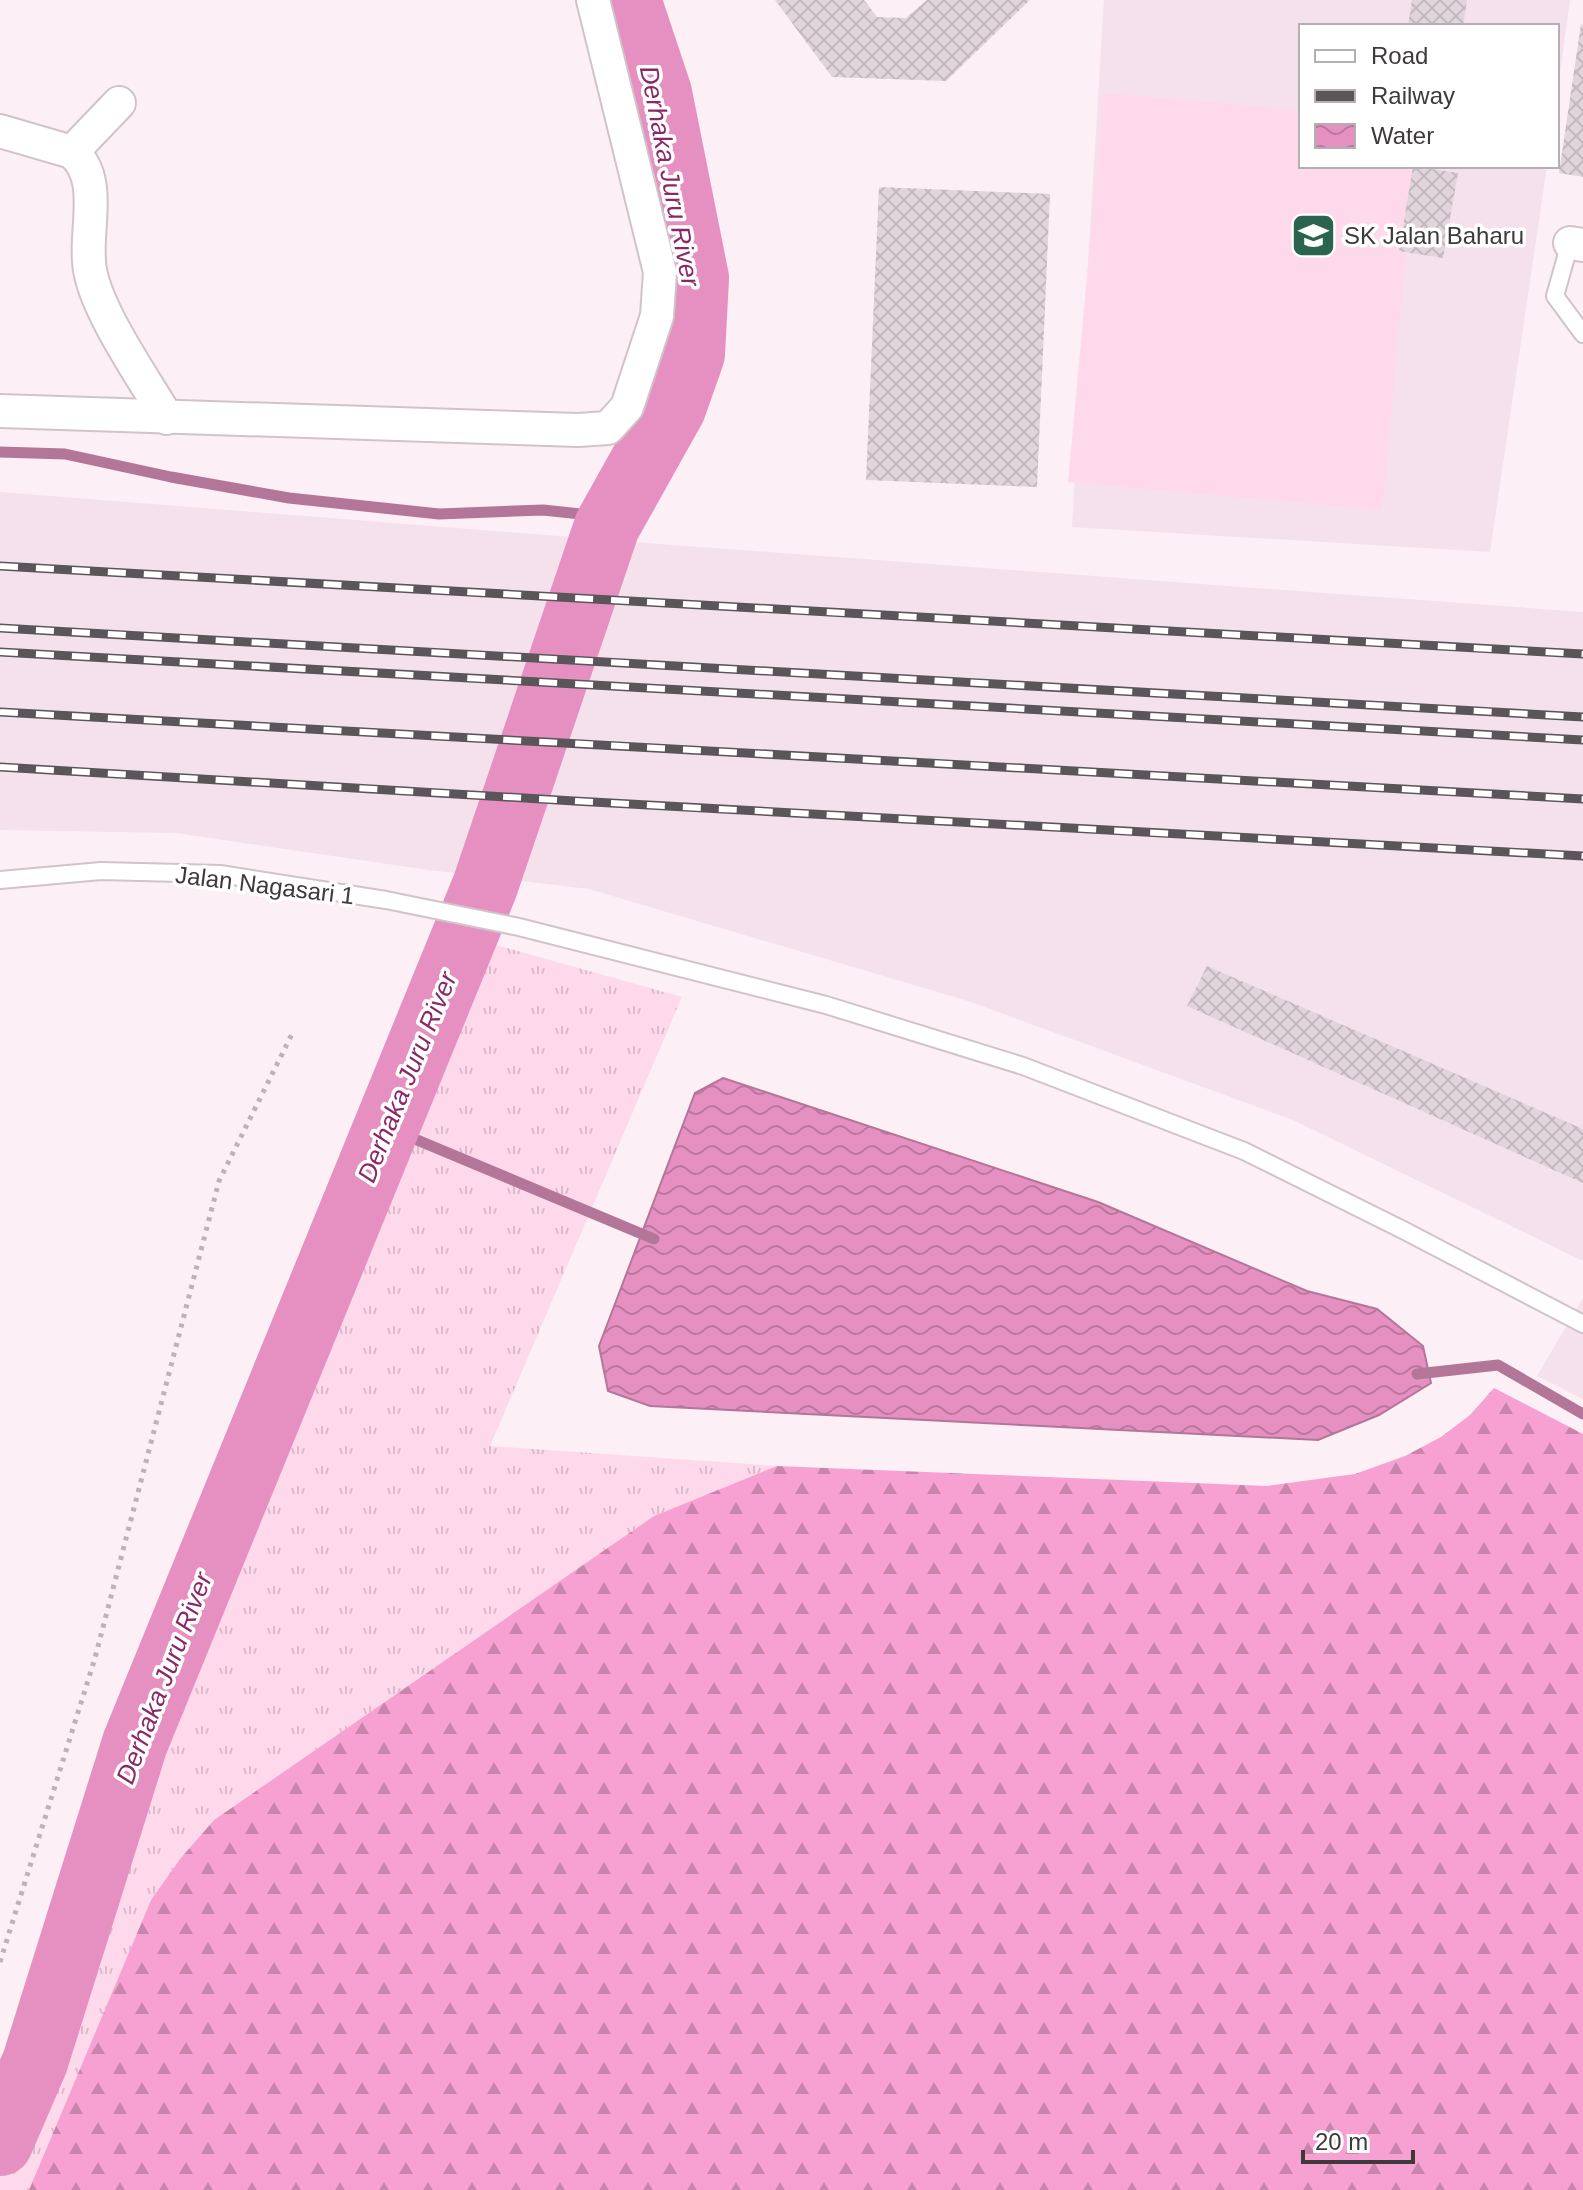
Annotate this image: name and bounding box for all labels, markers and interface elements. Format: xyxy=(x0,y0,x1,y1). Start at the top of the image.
legend xyxy=(1299,24,1559,168)
text: Road xyxy=(1371,42,1428,69)
water label: Derhaka Juru River xyxy=(634,63,706,290)
text: Railway xyxy=(1371,82,1455,109)
text: Water xyxy=(1371,122,1434,149)
school or university icon: SK Jalan Baharu xyxy=(1289,211,1337,259)
place label: SK Jalan Baharu xyxy=(1344,222,1524,249)
street label: Jalan Nagasari 1 xyxy=(174,861,356,909)
water label: Derhaka Juru River xyxy=(351,966,463,1186)
water label: Derhaka Juru River xyxy=(110,1567,219,1788)
scale bar xyxy=(1303,2114,1413,2164)
text: 20 m xyxy=(1315,2128,1368,2155)

